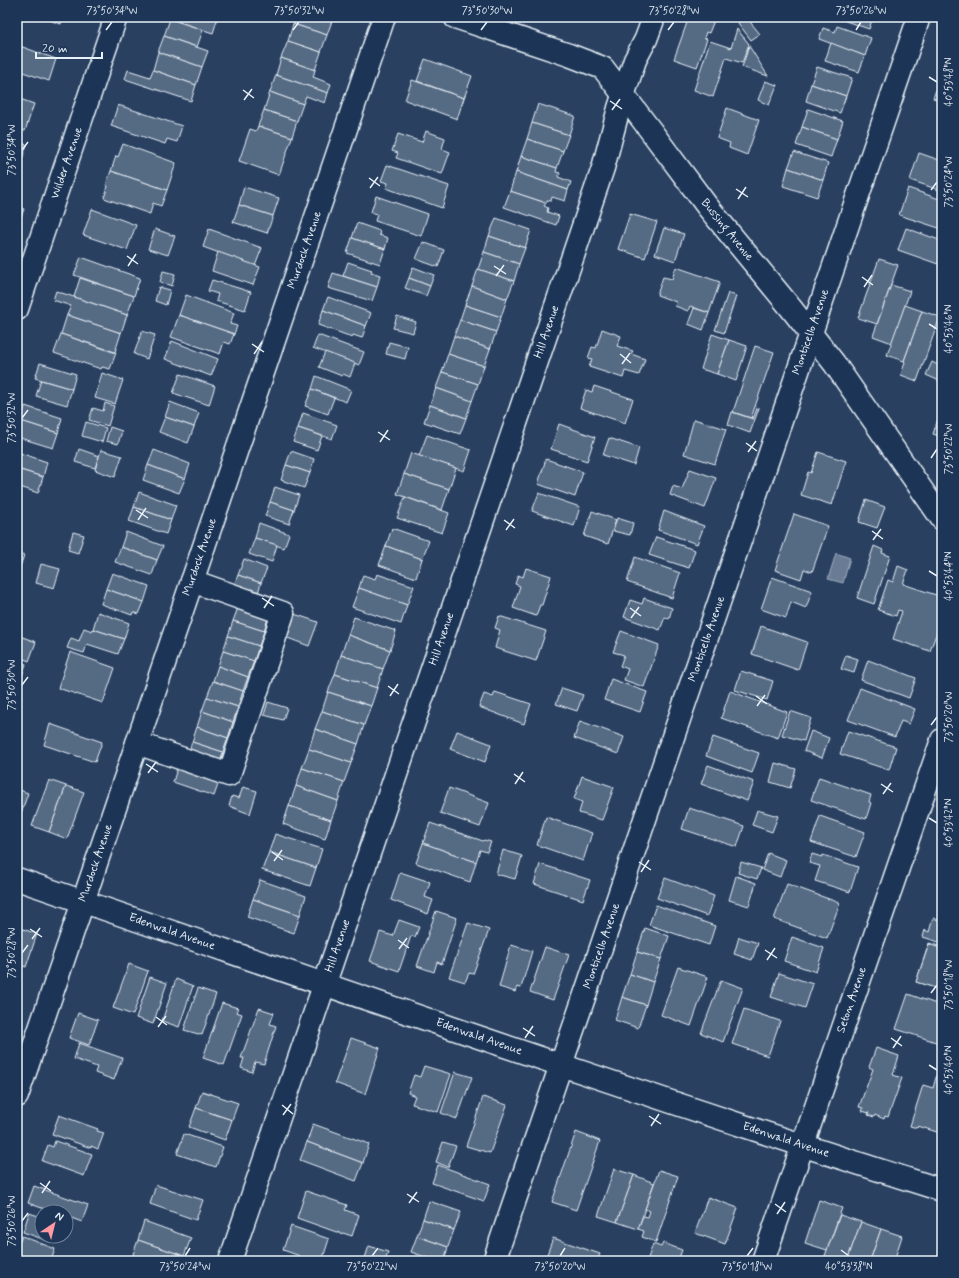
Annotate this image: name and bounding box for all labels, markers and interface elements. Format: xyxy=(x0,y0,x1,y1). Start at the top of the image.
text: 73°50'34"W xyxy=(87,4,137,18)
text: 73°50'32"W xyxy=(274,4,324,18)
text: 73°50'30"W xyxy=(462,4,512,18)
text: 73°50'28"W xyxy=(649,4,699,18)
text: 73°50'26"W xyxy=(836,4,886,18)
scale bar xyxy=(36,34,102,60)
text: 20 m xyxy=(42,41,68,57)
text: 40°53'48"N xyxy=(942,57,956,106)
street label: Wilder Avenue xyxy=(47,124,87,201)
text: 73°50'34"W xyxy=(5,125,19,175)
text: 73°50'24"W xyxy=(942,156,956,208)
street label: Bussing Avenue xyxy=(696,196,757,265)
street label: Murdock Avenue xyxy=(284,209,326,291)
street label: Monticello Avenue xyxy=(789,287,833,377)
street label: Hill Avenue xyxy=(530,303,564,361)
text: 40°53'46"N xyxy=(942,304,956,353)
text: 73°50'32"W xyxy=(5,393,19,443)
text: 73°50'22"W xyxy=(942,424,956,474)
street label: Murdock Avenue xyxy=(179,516,221,598)
text: 40°53'44"N xyxy=(942,551,956,601)
street label: Monticello Avenue xyxy=(685,594,729,684)
street label: Hill Avenue xyxy=(425,610,459,668)
text: 73°50'30"W xyxy=(5,660,19,710)
text: 73°50'20"W xyxy=(942,692,956,742)
text: 40°53'42"N xyxy=(942,798,956,847)
street label: Murdock Avenue xyxy=(75,822,117,904)
street label: Monticello Avenue xyxy=(580,901,624,991)
street label: Edenwald Avenue xyxy=(127,910,217,954)
street label: Hill Avenue xyxy=(321,917,355,975)
text: 73°50'28"W xyxy=(5,928,19,978)
text: 73°50'18"W xyxy=(942,960,956,1010)
street label: Seton Avenue xyxy=(833,964,871,1035)
street label: Edenwald Avenue xyxy=(434,1015,524,1059)
text: 40°53'40"N xyxy=(942,1045,956,1095)
street label: Edenwald Avenue xyxy=(741,1118,832,1162)
text: 73°50'26"W xyxy=(5,1196,19,1246)
north arrow xyxy=(34,1204,74,1244)
text: N xyxy=(52,1209,66,1224)
text: 73°50'24"W xyxy=(159,1260,211,1274)
text: 73°50'22"W xyxy=(347,1260,397,1274)
text: 73°50'20"W xyxy=(535,1260,585,1274)
text: 73°50'18"W xyxy=(722,1260,772,1274)
text: 40°53'38"N xyxy=(825,1260,873,1274)

